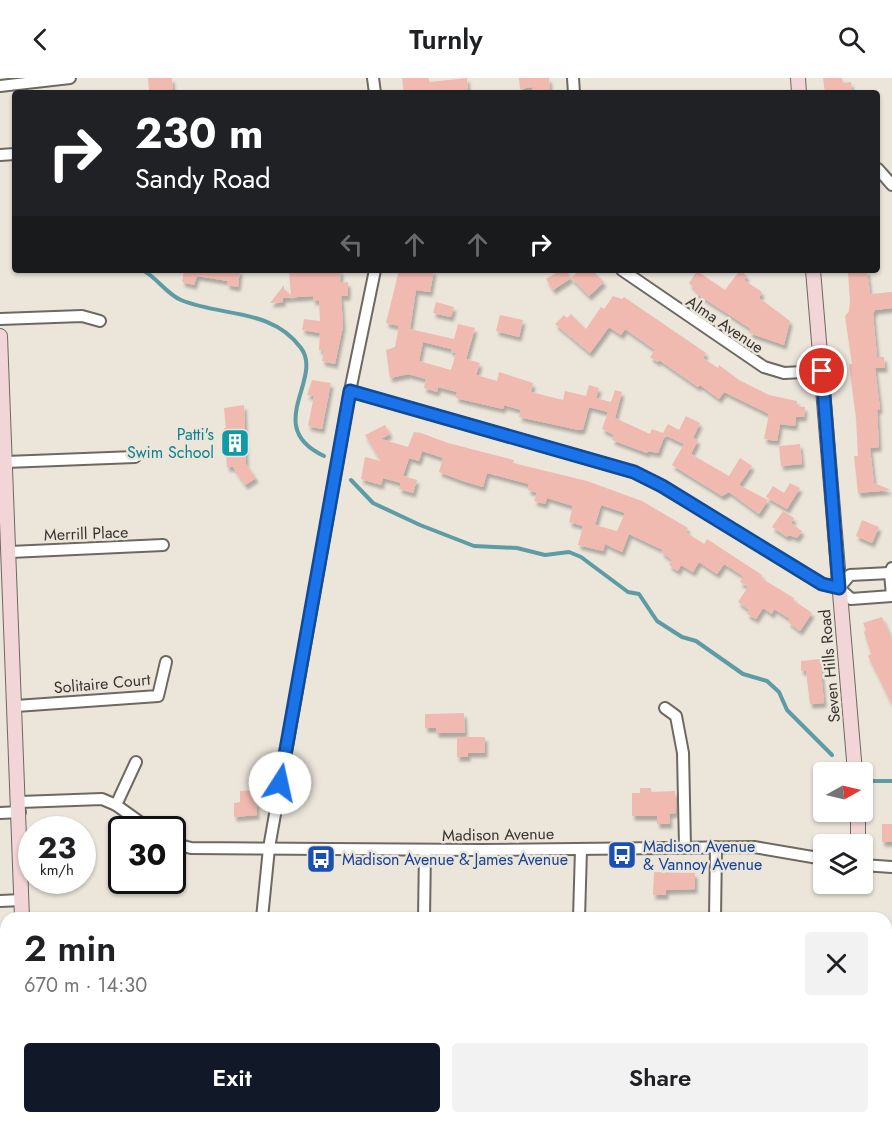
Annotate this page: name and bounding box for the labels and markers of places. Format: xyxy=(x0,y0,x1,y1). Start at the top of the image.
pin xyxy=(796,345,847,396)
place label: Patti's Swim School xyxy=(127,423,214,464)
building icon: Patti's Swim School xyxy=(219,427,251,459)
place label: Madison Avenue & Vannoy Avenue xyxy=(643,835,762,876)
bus stop icon: Madison Avenue & Vannoy Avenue xyxy=(606,839,638,871)
bus stop icon: Madison Avenue & James Avenue xyxy=(305,843,337,875)
place label: Madison Avenue & James Avenue xyxy=(342,848,568,871)

